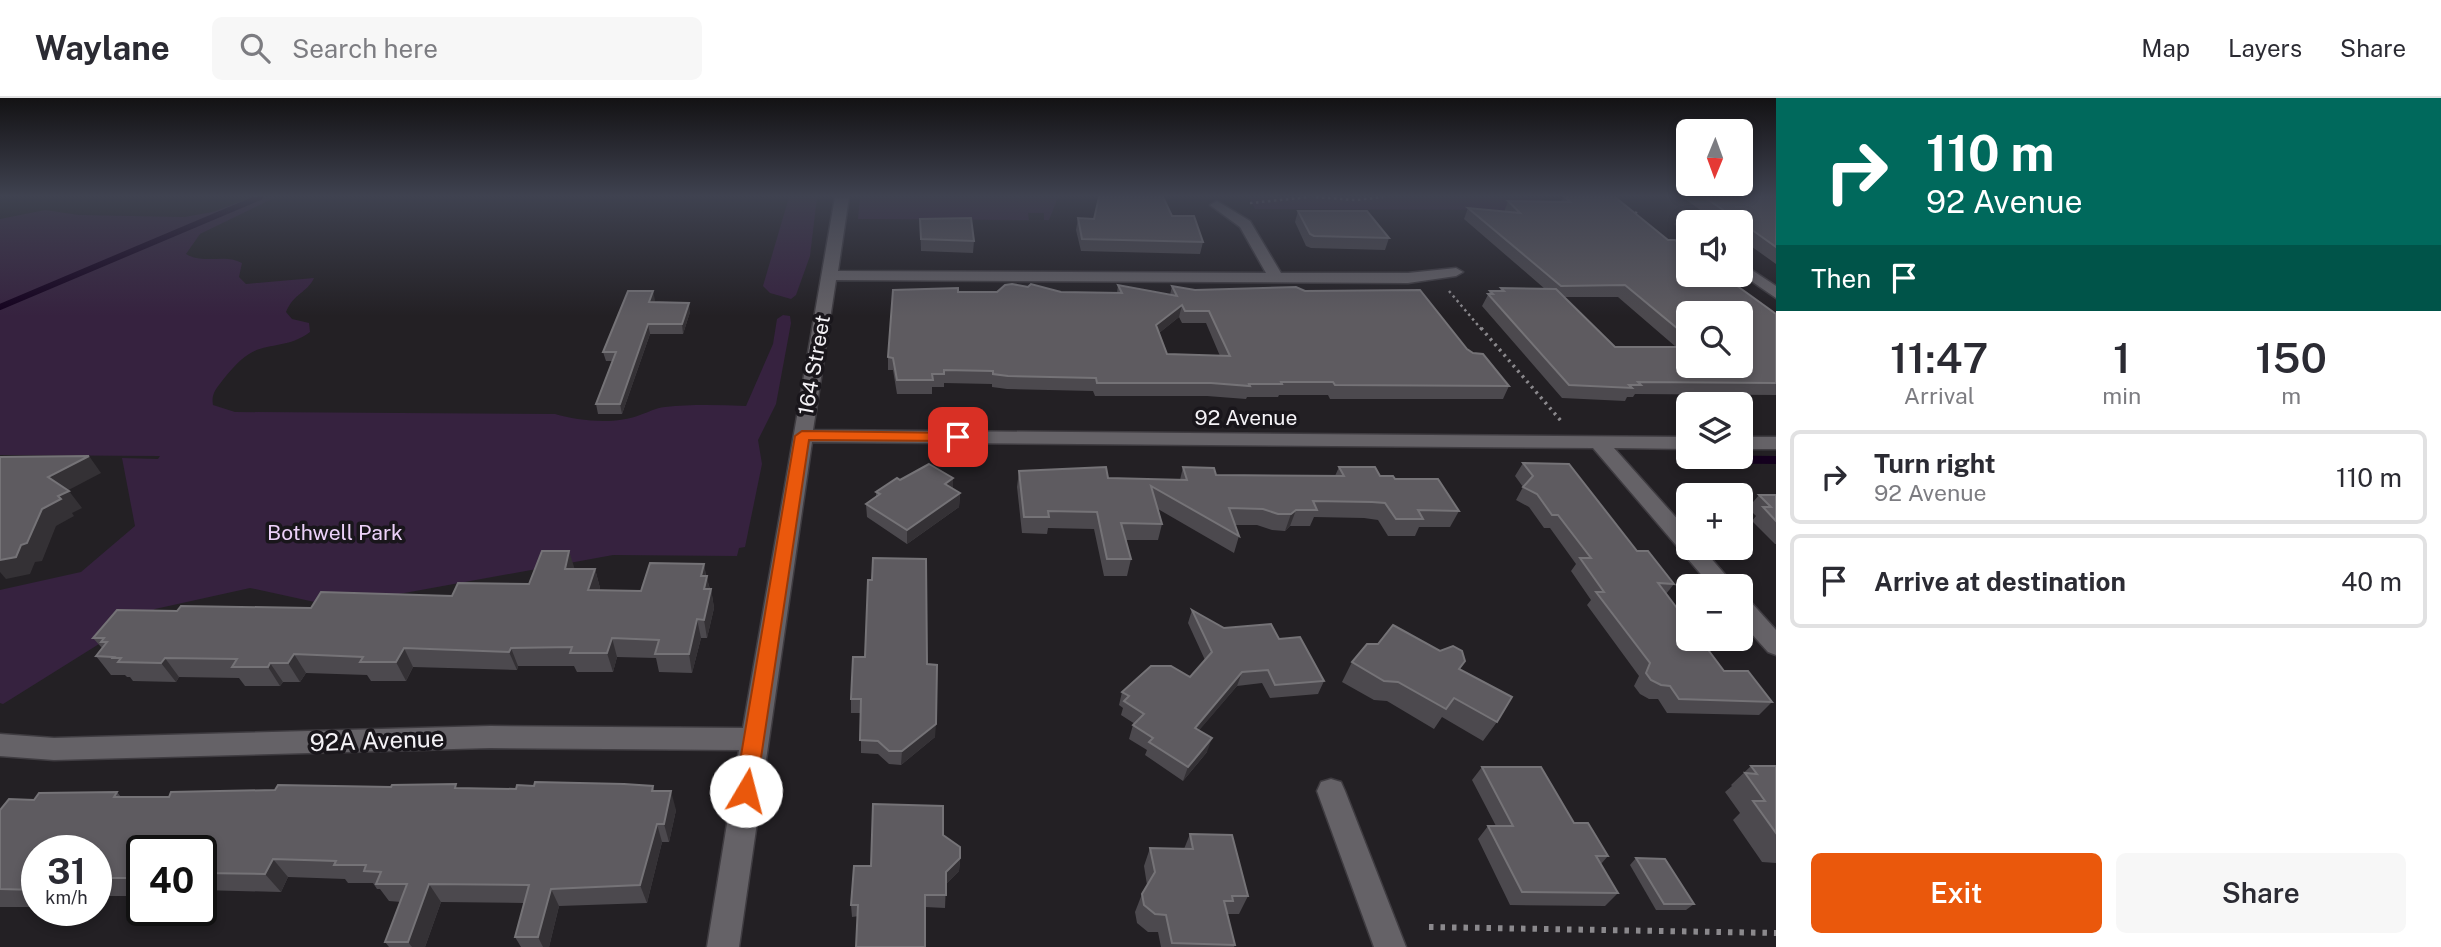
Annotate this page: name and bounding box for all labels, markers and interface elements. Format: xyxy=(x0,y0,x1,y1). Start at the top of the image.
search box xyxy=(212,17,702,80)
text: Waylane xyxy=(35,29,170,67)
icon: search xyxy=(236,29,274,67)
text: Search here xyxy=(292,33,438,64)
text: Map xyxy=(2141,34,2190,62)
text: Layers xyxy=(2228,34,2302,62)
text: Share xyxy=(2340,34,2406,62)
north arrow xyxy=(1676,119,1754,196)
map controls xyxy=(1676,119,1753,651)
text: 110 m xyxy=(1926,124,2054,182)
icon: right xyxy=(1811,126,1902,217)
text: 92 Avenue xyxy=(1926,183,2083,220)
button: sound xyxy=(1676,210,1753,287)
icon: arrive xyxy=(1885,259,1923,297)
text: Then xyxy=(1811,263,1871,294)
button: search xyxy=(1676,301,1753,378)
street label: 164 Street xyxy=(793,313,835,417)
text: 11:47 xyxy=(1890,333,1988,382)
text: 1 xyxy=(2113,333,2131,382)
text: 150 xyxy=(2255,333,2327,382)
text: Arrival xyxy=(1904,382,1975,409)
text: min xyxy=(2102,382,2141,409)
text: m xyxy=(2281,382,2301,409)
button: layers xyxy=(1676,392,1753,469)
street label: 92 Avenue xyxy=(1195,405,1297,430)
pin xyxy=(928,407,988,467)
icon: arrive xyxy=(939,418,977,456)
text: Turn right xyxy=(1874,448,1996,479)
icon: right xyxy=(1815,458,1853,496)
text: 110 m xyxy=(2336,462,2402,493)
text: 92 Avenue xyxy=(1874,479,1987,506)
button: + xyxy=(1676,483,1753,560)
park label: Bothwell Park xyxy=(267,520,403,545)
icon: arrive xyxy=(1815,562,1853,600)
text: Arrive at destination xyxy=(1874,566,2126,597)
text: 40 m xyxy=(2341,566,2402,597)
button: − xyxy=(1676,574,1753,651)
street label: 92A Avenue xyxy=(309,724,445,756)
position arrow xyxy=(709,754,783,828)
speed limit sign: 40 xyxy=(126,835,217,926)
text: 31 xyxy=(47,851,86,892)
button: Exit xyxy=(1811,853,2102,933)
button: Share xyxy=(2116,853,2406,933)
text: km/h xyxy=(45,887,88,908)

